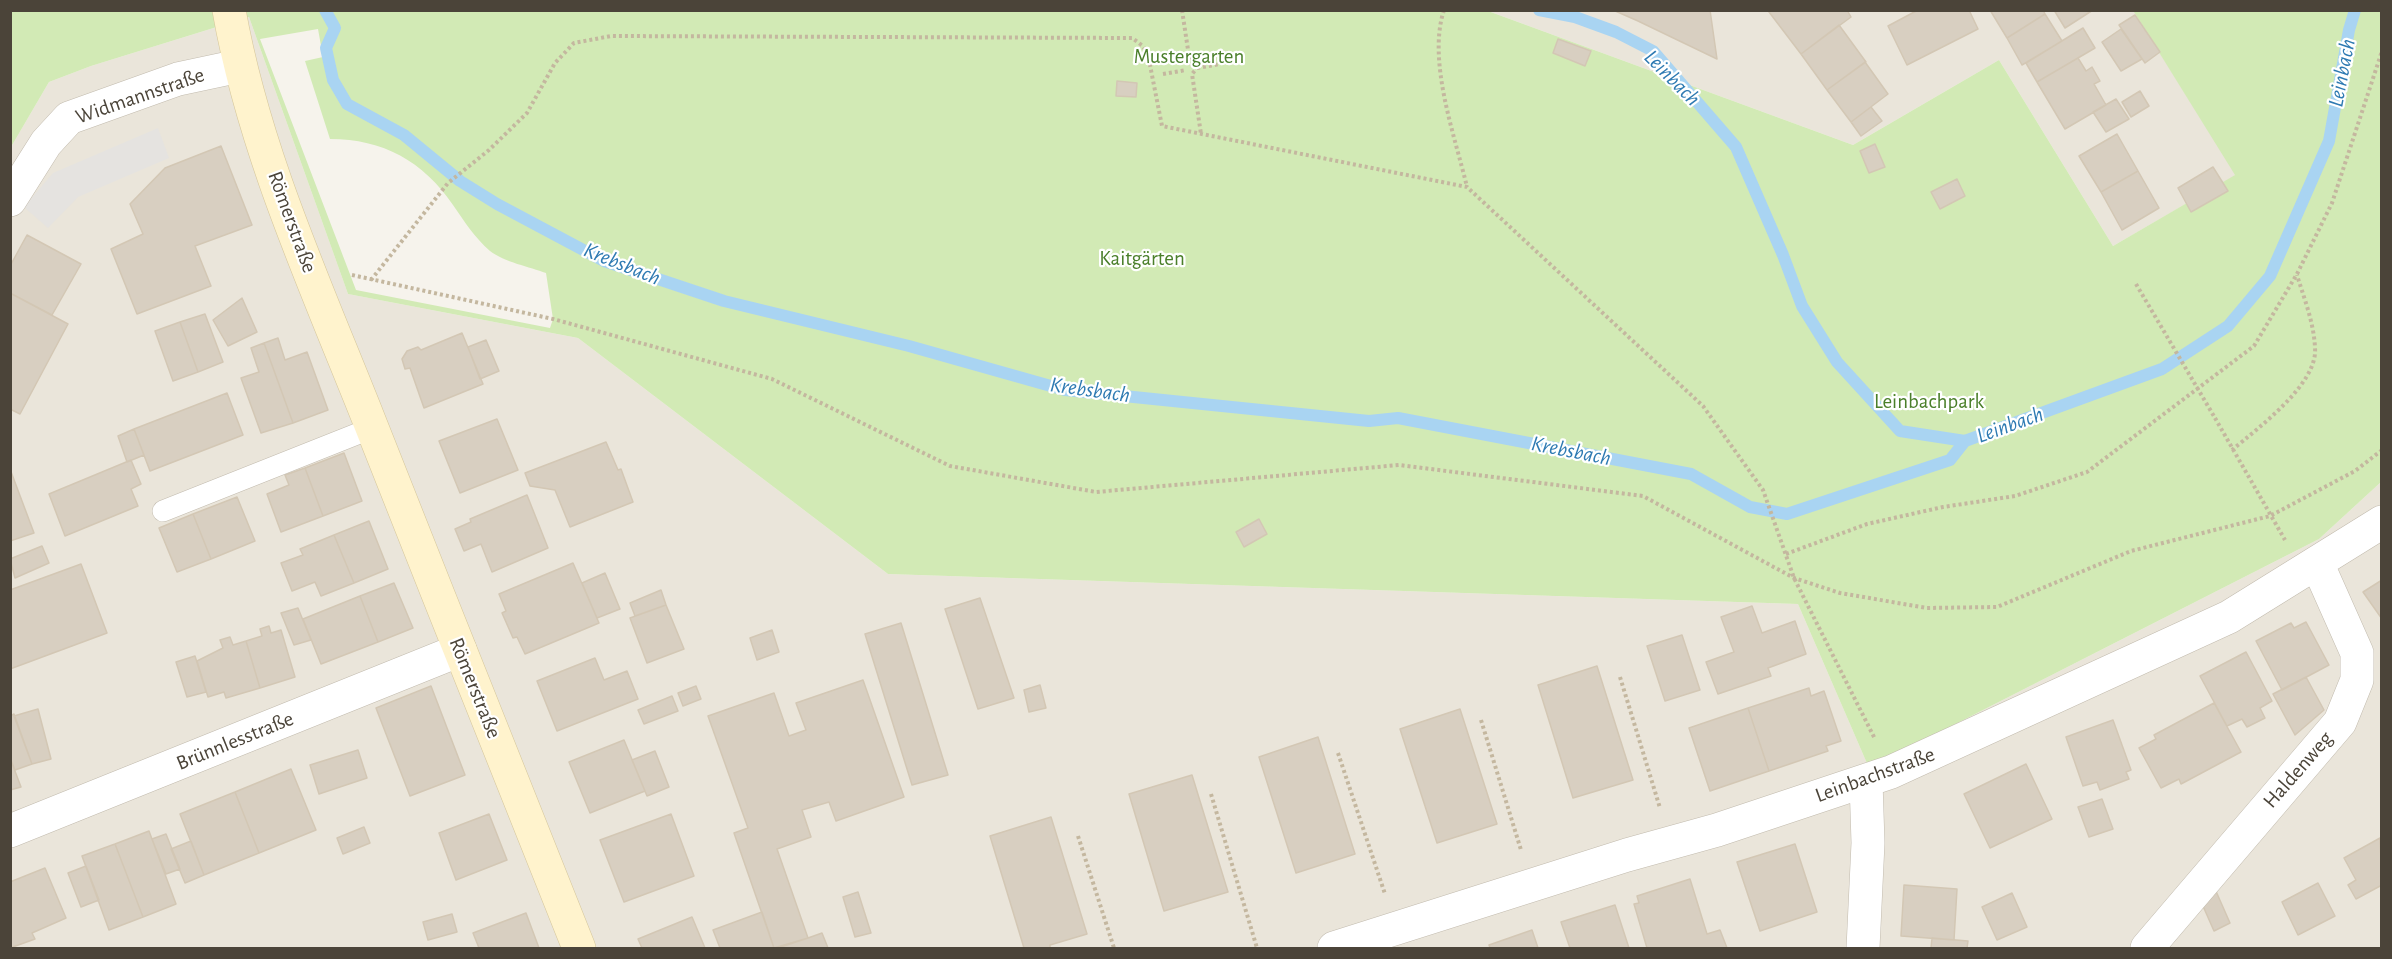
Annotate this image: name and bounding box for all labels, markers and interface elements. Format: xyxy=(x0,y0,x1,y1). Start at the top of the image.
water label: Leinbach xyxy=(2322,37,2362,109)
park label: Mustergarten xyxy=(1134,44,1244,70)
water label: Leinbach xyxy=(1638,44,1706,112)
street label: Widmannstraße xyxy=(72,62,208,130)
street label: Römerstraße xyxy=(262,168,322,276)
water label: Krebsbach xyxy=(580,237,664,291)
park label: Kaitgärten xyxy=(1099,246,1185,272)
water label: Krebsbach xyxy=(1048,371,1132,409)
park label: Leinbachpark xyxy=(1874,389,1984,415)
water label: Leinbach xyxy=(1973,401,2047,449)
water label: Krebsbach xyxy=(1529,430,1613,472)
street label: Römerstraße xyxy=(443,634,507,742)
street label: Brünnlesstraße xyxy=(173,706,297,776)
street label: Haldenweg xyxy=(2258,726,2338,814)
street label: Leinbachstraße xyxy=(1812,742,1938,808)

